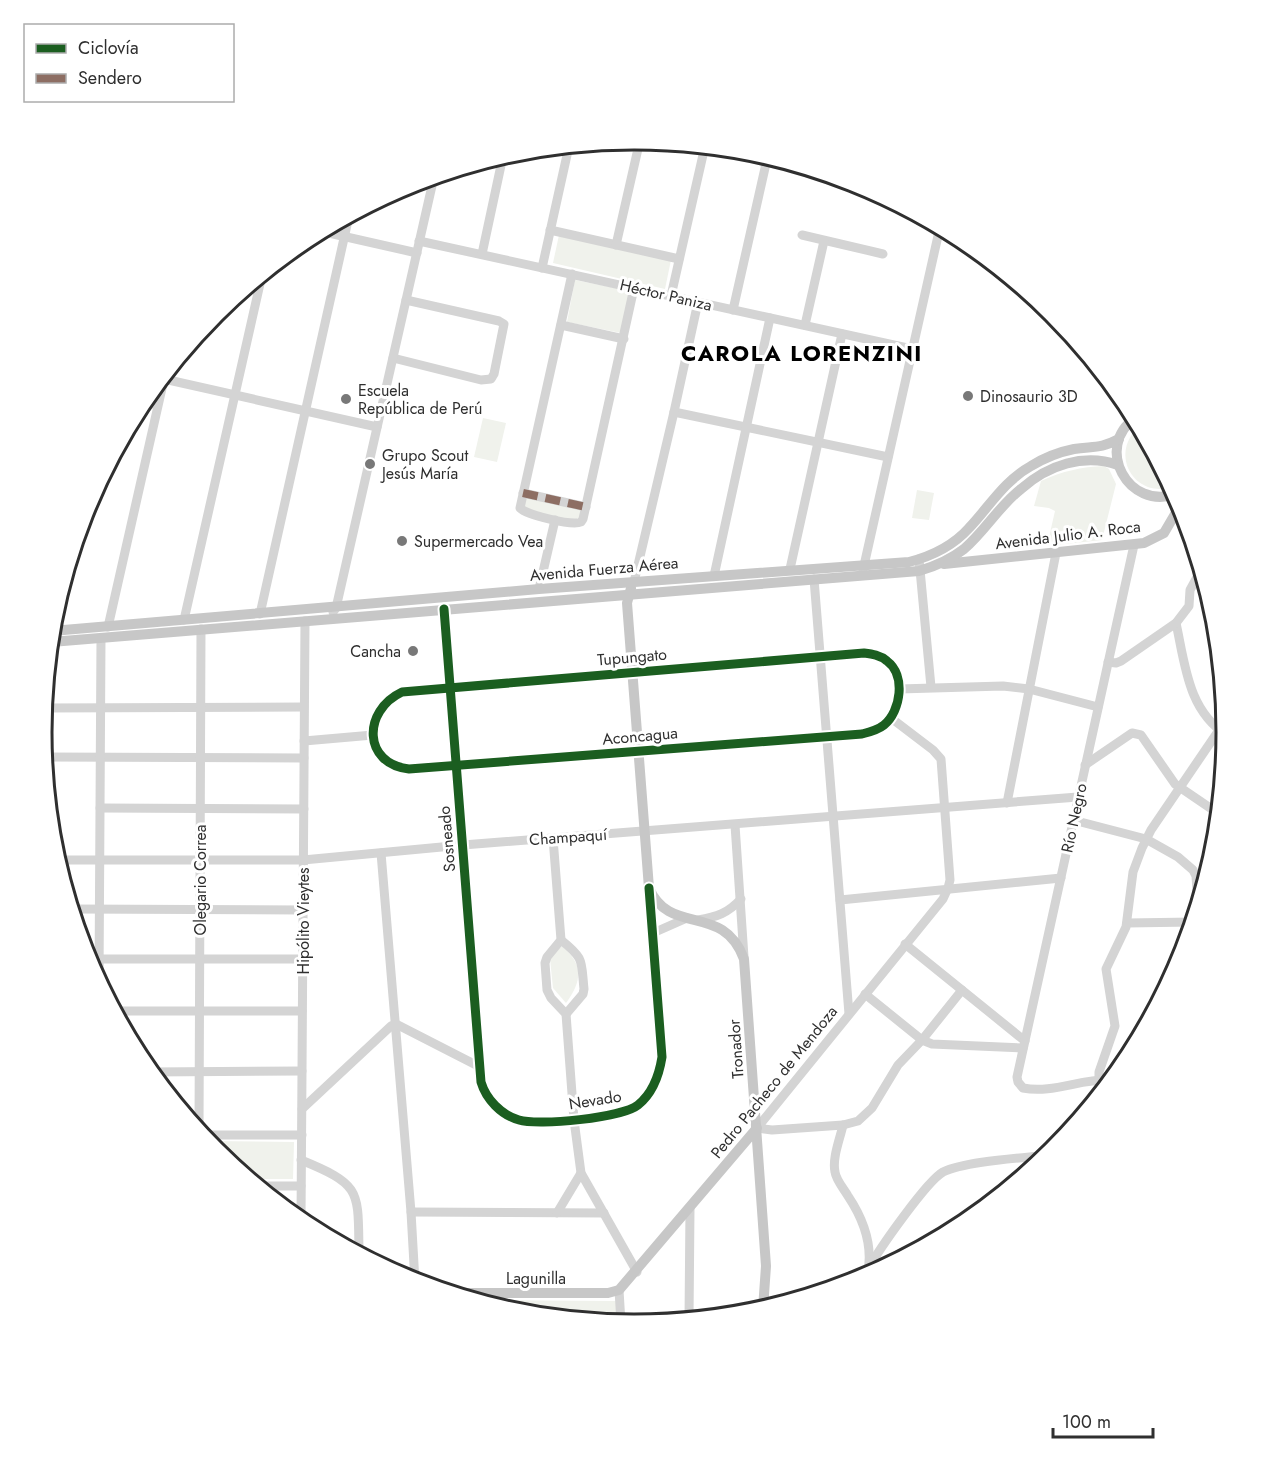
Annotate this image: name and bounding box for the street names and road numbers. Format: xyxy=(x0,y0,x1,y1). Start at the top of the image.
street label: Héctor Paniza xyxy=(618,273,714,317)
street label: Avenida Julio A. Roca xyxy=(994,515,1142,555)
street label: Avenida Fuerza Aérea xyxy=(529,551,679,587)
street label: Tupungato xyxy=(596,642,668,672)
street label: Aconcagua xyxy=(601,721,679,751)
street label: Río Negro xyxy=(1055,781,1093,855)
street label: Sosneado xyxy=(433,805,461,873)
street label: Champaquí xyxy=(528,823,609,851)
street label: Olegario Correa xyxy=(189,825,212,935)
street label: Hipólito Vieytes xyxy=(292,868,315,974)
street label: Pedro Pacheco de Mendoza xyxy=(705,1001,843,1163)
street label: Tronador xyxy=(722,1018,750,1080)
street label: Nevado xyxy=(567,1084,623,1116)
street label: Lagunilla xyxy=(506,1267,566,1290)

